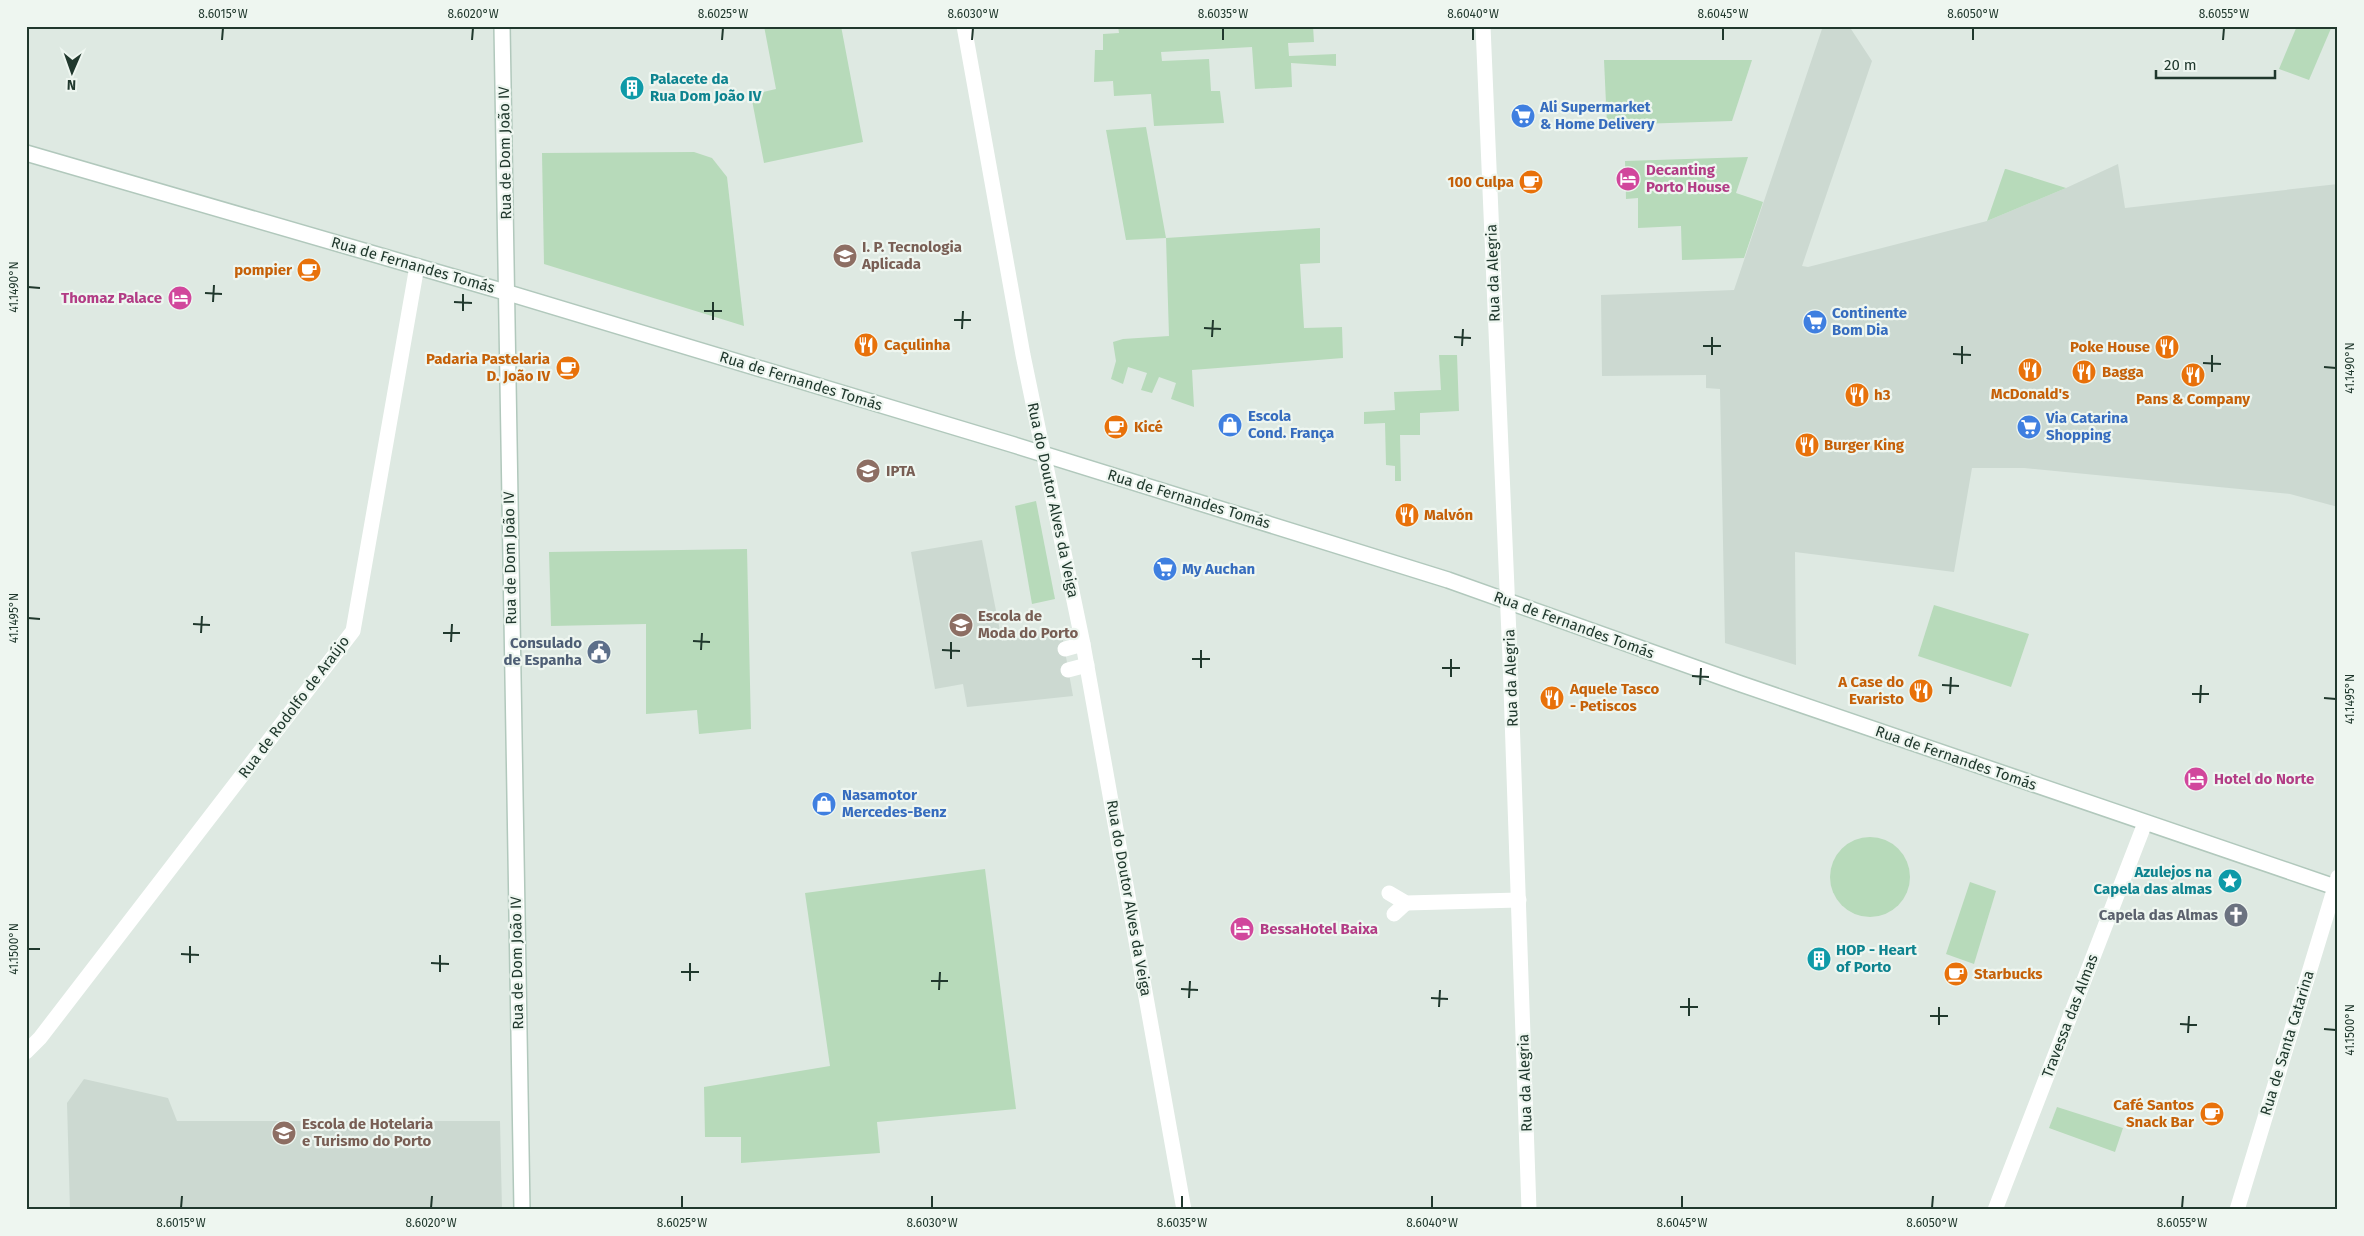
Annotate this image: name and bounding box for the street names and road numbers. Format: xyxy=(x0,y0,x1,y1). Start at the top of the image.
street label: Rua de Dom João IV xyxy=(495,86,515,220)
street label: Rua da Alegria xyxy=(1482,224,1504,322)
street label: Rua de Fernandes Tomás xyxy=(329,233,497,297)
street label: Rua de Fernandes Tomás xyxy=(717,348,885,414)
street label: Rua do Doutor Alves da Veiga xyxy=(1024,401,1082,599)
street label: Rua de Fernandes Tomás xyxy=(1105,466,1273,532)
street label: Rua de Dom João IV xyxy=(500,491,520,625)
street label: Rua de Fernandes Tomás xyxy=(1491,588,1657,662)
street label: Rua da Alegria xyxy=(1500,629,1522,727)
street label: Rua de Rodolfo de Araújo xyxy=(235,632,353,782)
street label: Rua de Fernandes Tomás xyxy=(1873,722,2039,794)
street label: Rua do Doutor Alves da Veiga xyxy=(1103,798,1155,998)
street label: Rua de Dom João IV xyxy=(507,896,527,1030)
street label: Travessa das Almas xyxy=(2038,952,2102,1080)
street label: Rua de Santa Catarina xyxy=(2256,968,2318,1118)
street label: Rua da Alegria xyxy=(1514,1034,1536,1132)

